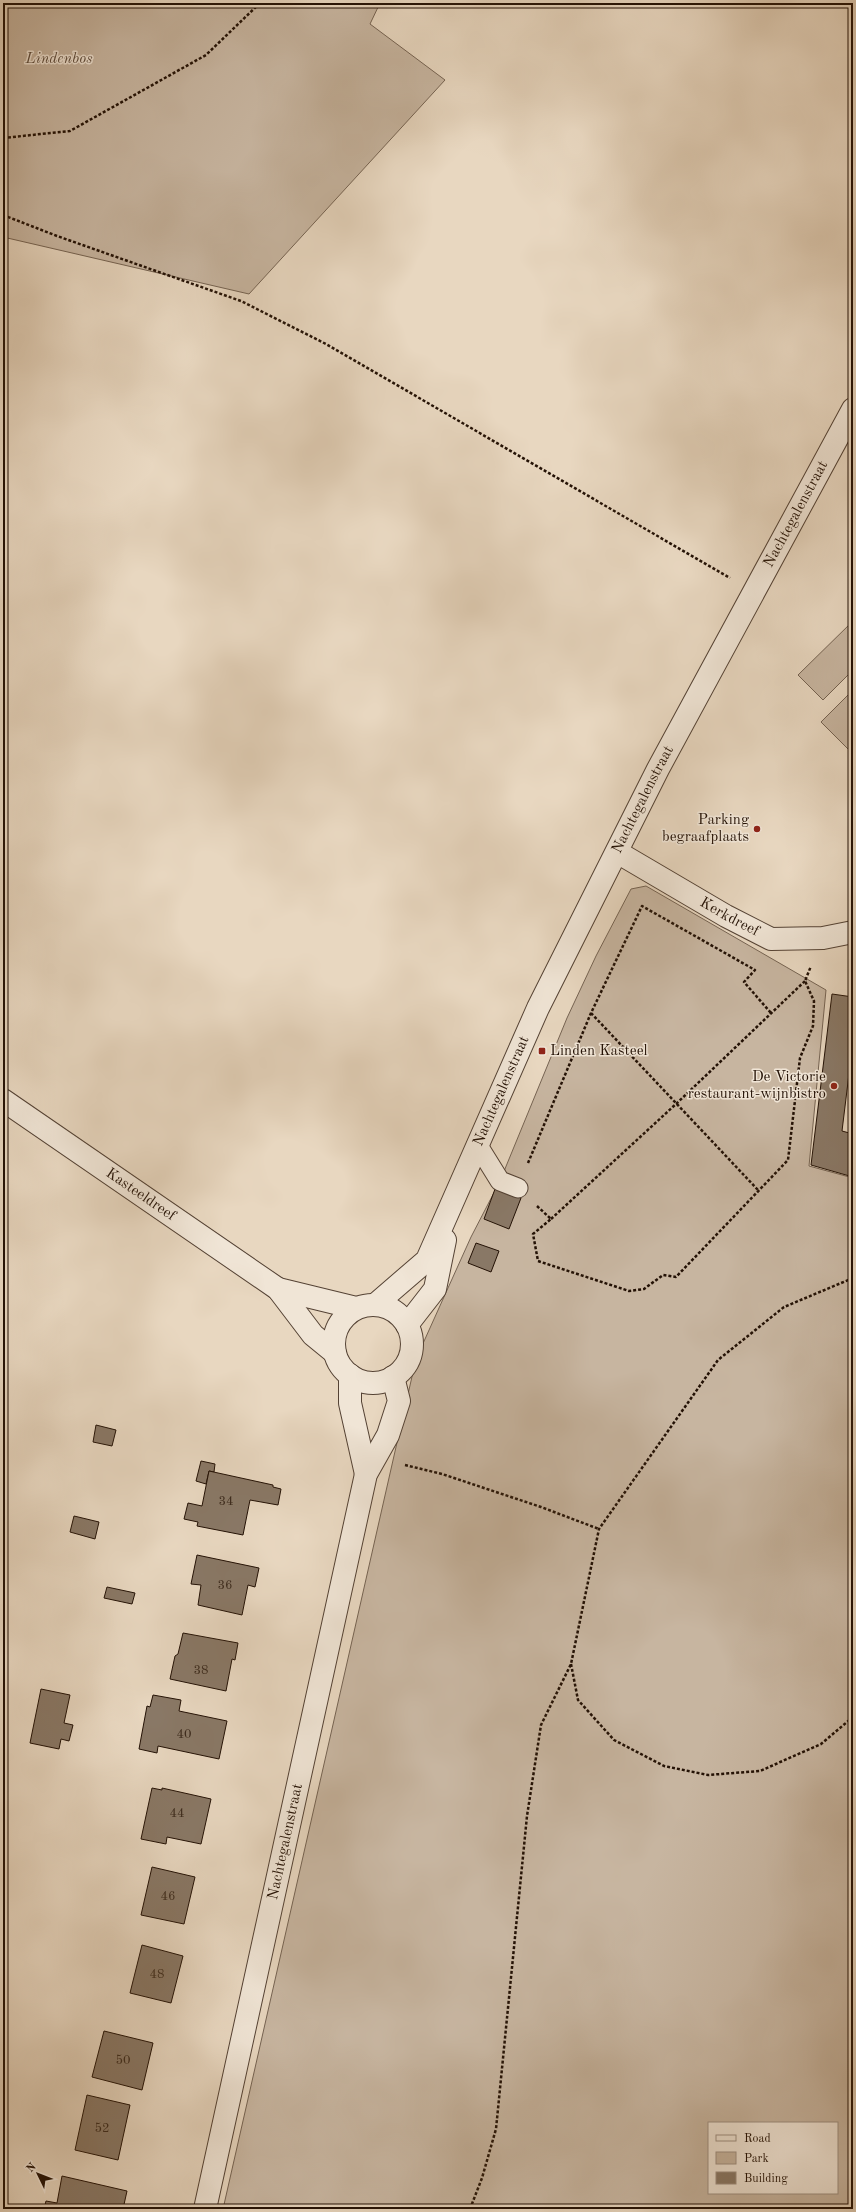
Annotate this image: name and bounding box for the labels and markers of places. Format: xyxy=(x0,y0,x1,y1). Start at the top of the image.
place label: Parking begraafplaats xyxy=(662,813,749,845)
marker: Parking begraafplaats xyxy=(752,824,762,834)
place label: Linden Kasteel xyxy=(550,1044,648,1059)
marker: Linden Kasteel xyxy=(537,1046,547,1056)
place label: De Victorie restaurant-wijnbistro xyxy=(688,1070,826,1102)
marker: De Victorie restaurant-wijnbistro xyxy=(829,1081,839,1091)

